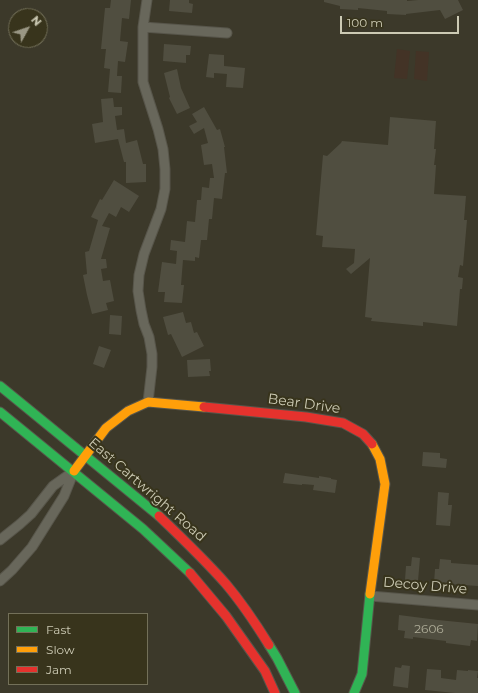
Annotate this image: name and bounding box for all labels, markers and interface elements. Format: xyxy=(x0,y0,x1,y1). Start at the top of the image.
north arrow xyxy=(8,8,48,48)
scale bar xyxy=(342,8,461,34)
text: N xyxy=(28,13,45,29)
text: 100 m xyxy=(347,15,383,30)
street label: Bear Drive xyxy=(267,391,341,417)
street label: East Cartwright Road xyxy=(85,435,209,545)
street label: Decoy Drive xyxy=(382,574,468,598)
legend xyxy=(8,613,148,685)
text: Fast xyxy=(46,622,71,637)
house number: 2606 xyxy=(414,622,444,636)
text: Slow xyxy=(46,642,75,657)
text: Jam xyxy=(46,662,72,677)

